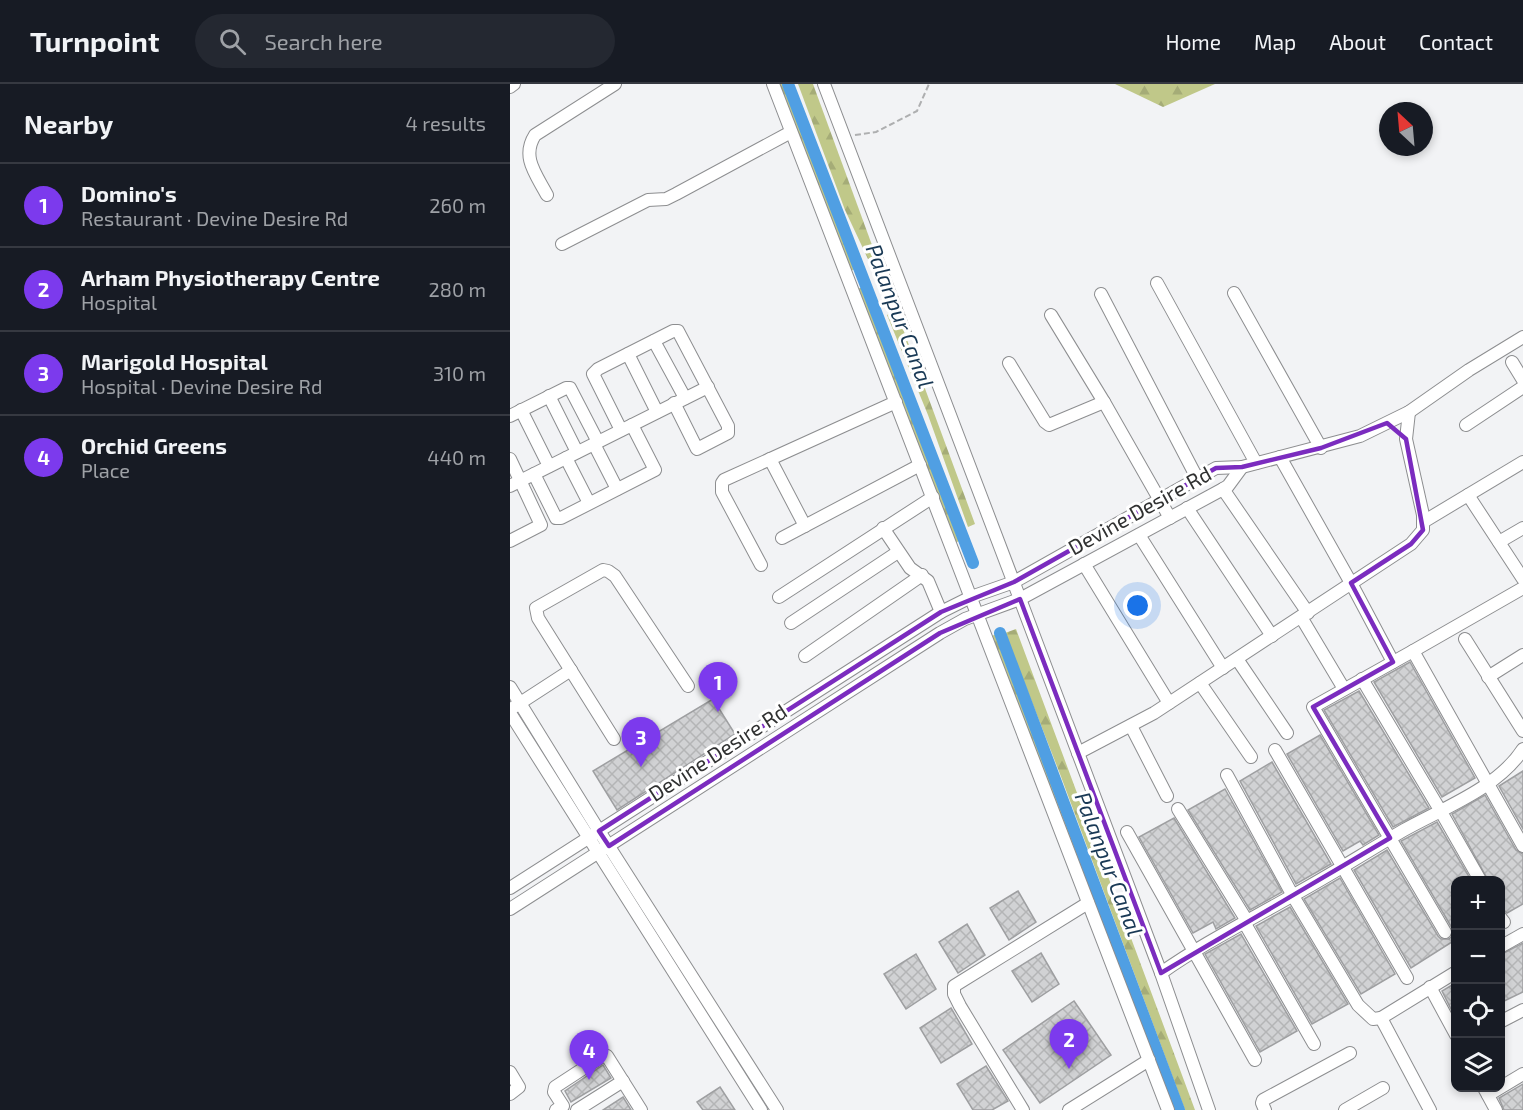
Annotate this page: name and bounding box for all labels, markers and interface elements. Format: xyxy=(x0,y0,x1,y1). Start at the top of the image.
search box xyxy=(195,14,615,68)
text: Turnpoint xyxy=(30,24,159,58)
icon: search xyxy=(216,25,249,58)
text: Search here xyxy=(264,28,383,54)
text: Home xyxy=(1165,29,1221,54)
text: Map xyxy=(1254,29,1296,54)
text: About xyxy=(1329,29,1386,54)
text: Contact xyxy=(1419,29,1493,54)
north arrow xyxy=(1379,102,1433,156)
text: Nearby xyxy=(24,108,113,139)
text: 4 results xyxy=(406,111,486,135)
text: Domino's xyxy=(81,180,177,206)
text: 1 xyxy=(39,193,48,217)
text: 260 m xyxy=(429,193,486,217)
text: Restaurant · Devine Desire Rd xyxy=(81,206,348,230)
water label: Palanpur Canal xyxy=(861,240,940,391)
text: Arham Physiotherapy Centre xyxy=(81,264,380,290)
text: 2 xyxy=(38,277,49,301)
text: 280 m xyxy=(429,277,486,301)
text: Hospital xyxy=(81,290,157,314)
text: Marigold Hospital xyxy=(81,348,268,374)
text: 3 xyxy=(38,361,49,385)
text: 310 m xyxy=(433,361,486,385)
text: Hospital · Devine Desire Rd xyxy=(81,374,322,398)
text: Orchid Greens xyxy=(81,432,227,458)
text: 4 xyxy=(37,445,50,469)
text: 440 m xyxy=(427,445,486,469)
text: Place xyxy=(81,458,130,482)
street label: Devine Desire Rd xyxy=(1063,460,1215,559)
your location xyxy=(1123,591,1152,620)
pin: 1 xyxy=(698,662,738,712)
street label: Devine Desire Rd xyxy=(643,698,791,806)
pin: 3 xyxy=(622,718,660,767)
water label: Palanpur Canal xyxy=(1070,788,1149,939)
map controls xyxy=(1451,876,1505,1092)
button: + xyxy=(1451,876,1505,930)
button: − xyxy=(1451,930,1505,984)
button: locate xyxy=(1451,984,1505,1038)
pin: 2 xyxy=(1050,1020,1088,1069)
pin: 4 xyxy=(570,1030,608,1080)
button: layers xyxy=(1451,1038,1505,1092)

